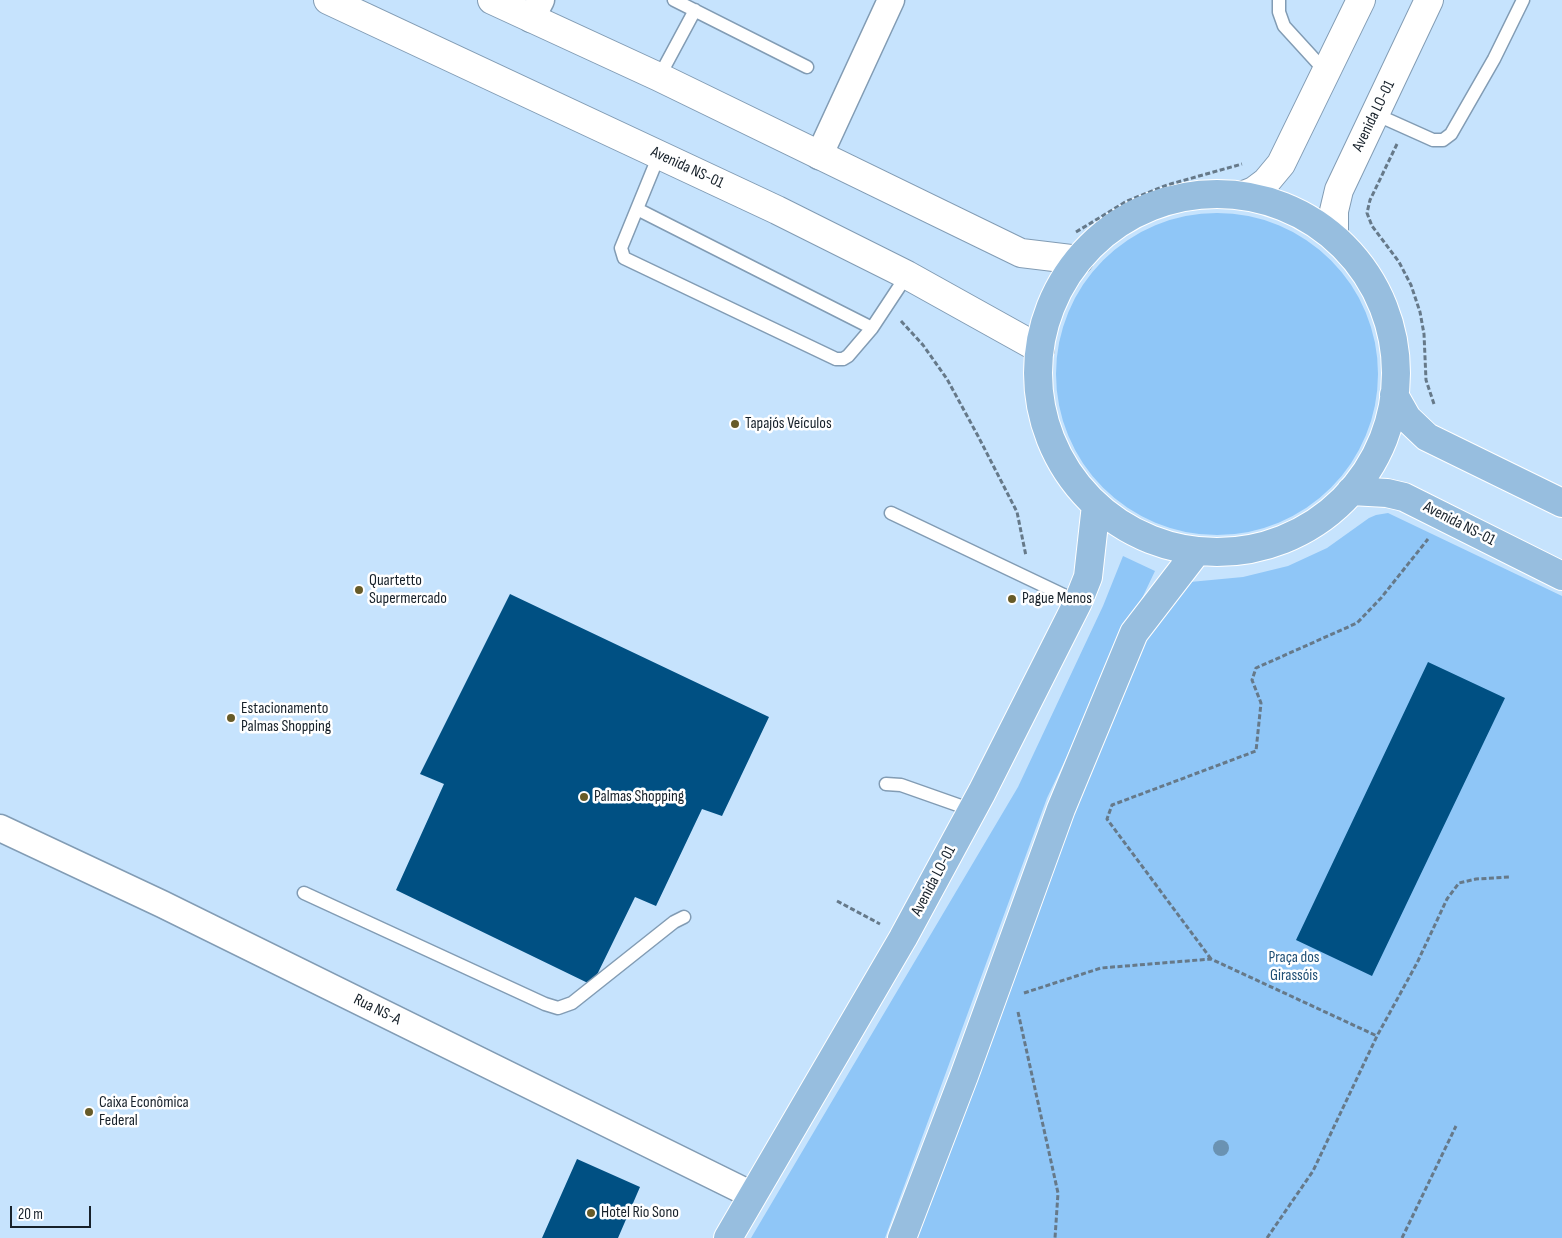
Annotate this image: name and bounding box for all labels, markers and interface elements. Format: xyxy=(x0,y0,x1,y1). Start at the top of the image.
street label: Avenida LO-01 xyxy=(1349,77,1399,155)
street label: Avenida NS-01 xyxy=(648,143,726,193)
place label: Tapajós Veículos xyxy=(745,414,832,434)
marker: Tapajós Veículos xyxy=(729,418,741,430)
street label: Avenida NS-01 xyxy=(1420,498,1498,550)
place label: Quartetto Supermercado xyxy=(369,571,447,609)
marker: Quartetto Supermercado xyxy=(353,584,365,596)
place label: Pague Menos xyxy=(1022,589,1092,609)
marker: Pague Menos xyxy=(1006,593,1018,605)
place label: Estacionamento Palmas Shopping xyxy=(241,699,331,737)
marker: Estacionamento Palmas Shopping xyxy=(225,712,237,724)
place label: Palmas Shopping xyxy=(594,787,684,807)
marker: Palmas Shopping xyxy=(578,791,590,803)
street label: Avenida LO-01 xyxy=(908,843,960,919)
park label: Praça dos Girassóis xyxy=(1268,948,1320,986)
street label: Rua NS-A xyxy=(350,990,404,1030)
place label: Caixa Econômica Federal xyxy=(99,1093,189,1131)
marker: Caixa Econômica Federal xyxy=(83,1106,95,1118)
scale bar xyxy=(12,1196,94,1228)
place label: Hotel Rio Sono xyxy=(601,1203,679,1223)
text: 20 m xyxy=(18,1205,43,1224)
marker: Hotel Rio Sono xyxy=(585,1207,597,1219)

